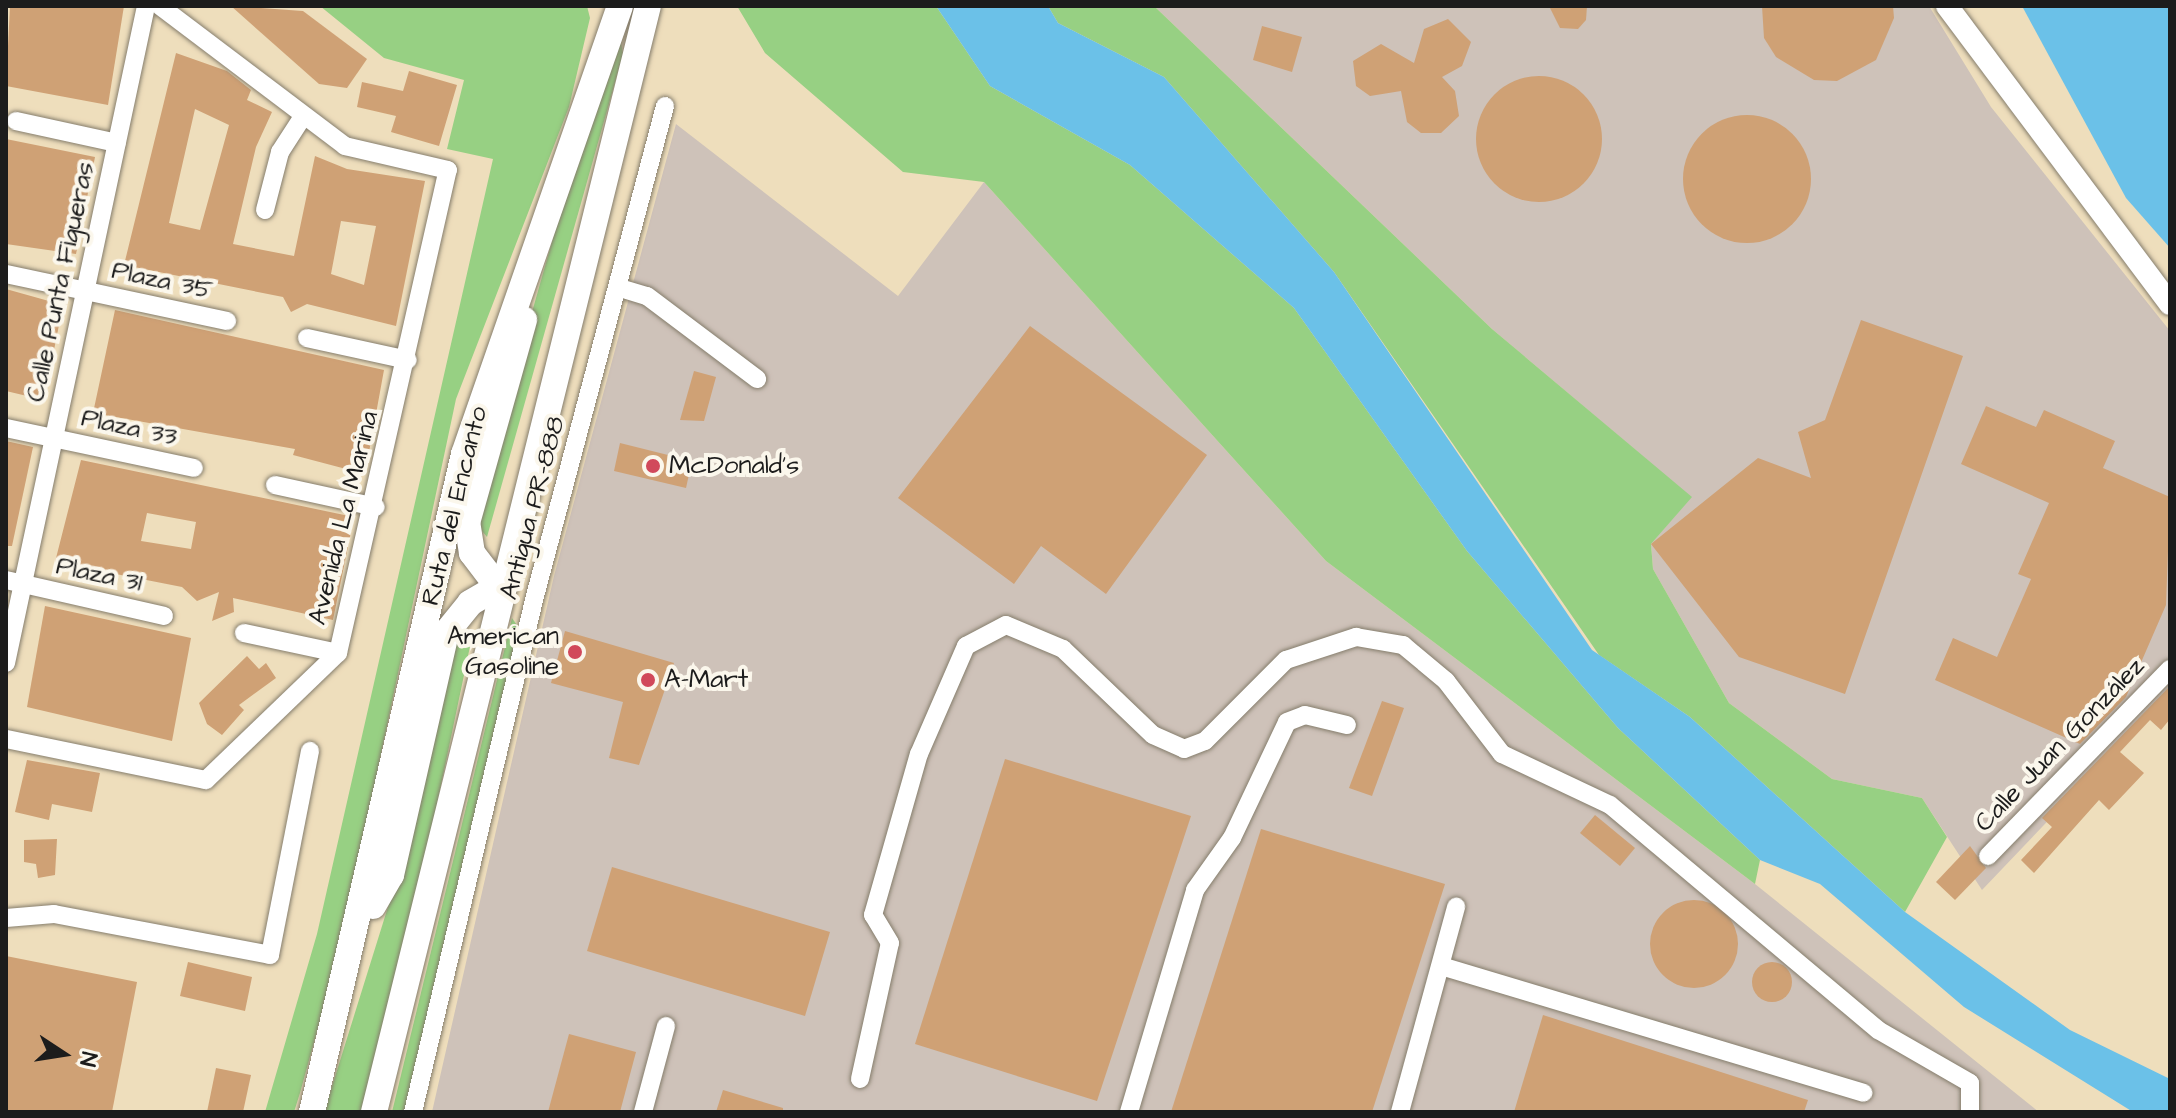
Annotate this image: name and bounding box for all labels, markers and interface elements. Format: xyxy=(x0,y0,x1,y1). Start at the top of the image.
street label: Calle Punta Figueras xyxy=(20,159,102,405)
street label: Plaza 35 xyxy=(109,255,215,307)
street label: Plaza 33 xyxy=(78,403,180,453)
street label: Ruta del Encanto xyxy=(415,403,495,609)
street label: Avenida La Marina xyxy=(302,408,386,628)
street label: Antigua PR-888 xyxy=(494,413,572,603)
place label: McDonald's xyxy=(669,450,799,482)
marker: McDonald's xyxy=(644,457,662,475)
street label: Plaza 31 xyxy=(53,551,145,599)
place label: American Gasoline xyxy=(447,621,559,682)
marker: American Gasoline xyxy=(566,643,584,661)
street label: Calle Juan González xyxy=(1969,651,2151,839)
place label: A-Mart xyxy=(664,664,748,696)
marker: A-Mart xyxy=(639,671,657,689)
north arrow xyxy=(24,1014,104,1094)
text: N xyxy=(71,1049,105,1069)

